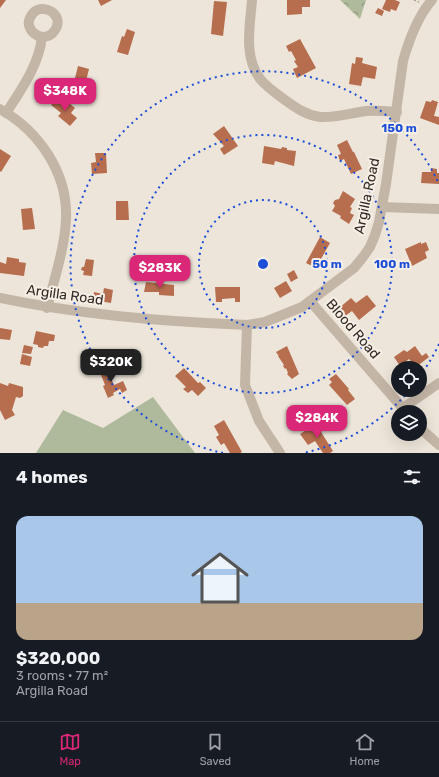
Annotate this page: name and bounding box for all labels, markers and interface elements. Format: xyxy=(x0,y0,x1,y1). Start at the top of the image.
pin: $348K xyxy=(37,78,93,112)
text: $348K xyxy=(43,83,87,98)
text: 150 m xyxy=(381,121,417,135)
street label: Argilla Road xyxy=(351,156,383,236)
pin: $283K xyxy=(132,255,188,289)
centre of rings xyxy=(256,257,270,271)
text: 50 m xyxy=(312,257,342,271)
text: 100 m xyxy=(374,257,410,271)
text: $283K xyxy=(138,260,182,275)
street label: Argilla Road xyxy=(25,281,105,309)
street label: Blood Road xyxy=(322,296,384,362)
pin: $320K xyxy=(83,349,139,383)
text: $320K xyxy=(89,354,133,369)
map controls xyxy=(391,361,427,441)
button: locate xyxy=(391,361,427,397)
pin: $284K xyxy=(289,405,345,439)
button: layers xyxy=(391,405,427,441)
text: $284K xyxy=(295,410,339,425)
icon: filters xyxy=(401,466,423,488)
text: 4 homes xyxy=(16,467,88,487)
icon: home xyxy=(184,542,256,614)
text: $320,000 xyxy=(16,648,100,668)
text: 3 rooms · 77 m² xyxy=(16,668,108,683)
text: Argilla Road xyxy=(16,683,88,698)
tab: Map xyxy=(59,731,81,768)
tab: Saved xyxy=(200,731,231,768)
tab: Home xyxy=(350,731,380,768)

